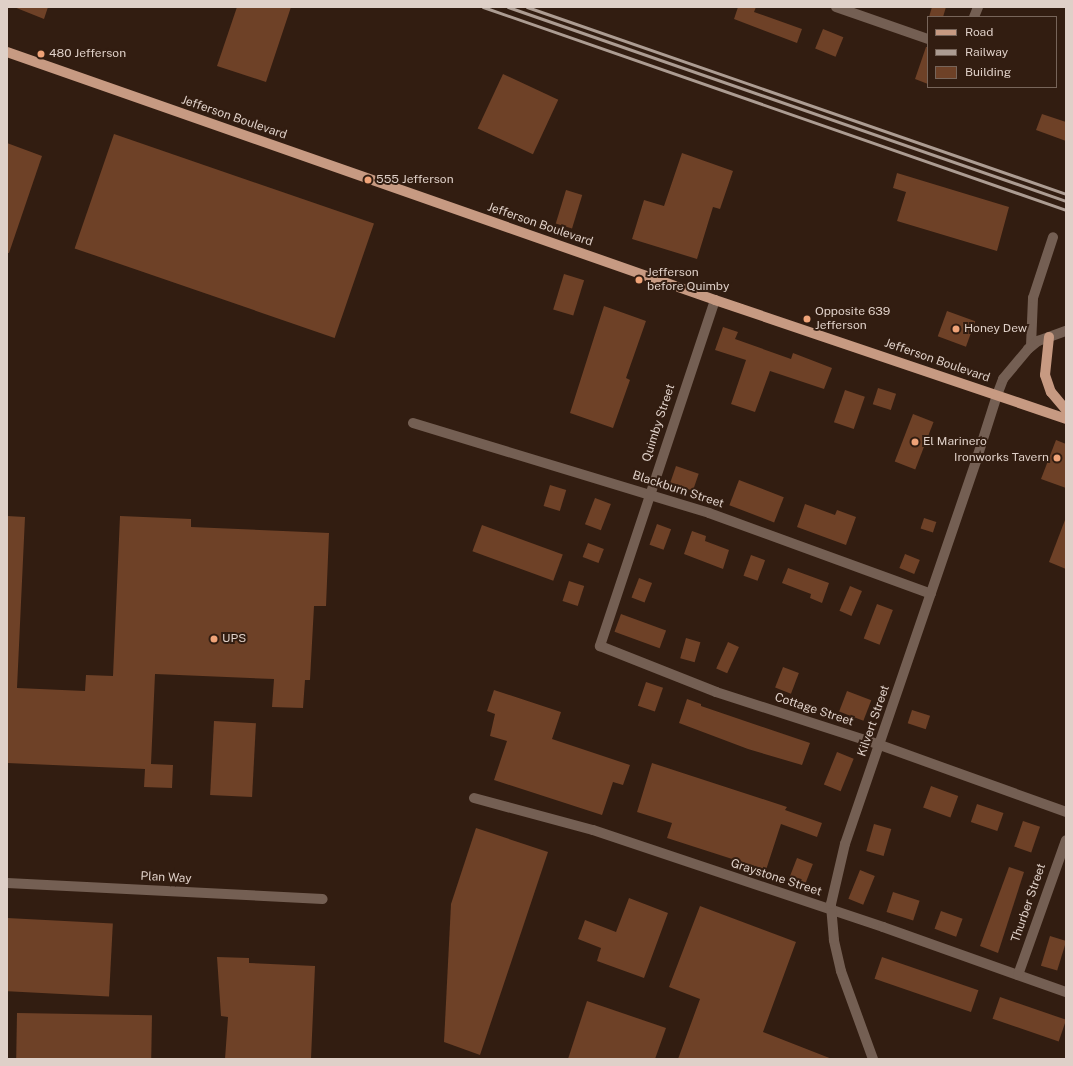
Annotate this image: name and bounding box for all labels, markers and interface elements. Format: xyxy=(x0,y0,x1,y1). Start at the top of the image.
legend xyxy=(927,16,1057,88)
text: Road xyxy=(965,25,993,39)
text: Railway xyxy=(965,45,1008,59)
place label: 480 Jefferson xyxy=(49,47,126,61)
marker: 480 Jefferson xyxy=(36,49,46,59)
text: Building xyxy=(965,65,1011,79)
street label: Jefferson Boulevard xyxy=(179,93,289,143)
place label: 555 Jefferson xyxy=(376,173,454,187)
marker: 555 Jefferson xyxy=(363,175,373,185)
street label: Jefferson Boulevard xyxy=(485,200,595,250)
place label: Jefferson before Quimby xyxy=(647,266,729,294)
marker: Jefferson before Quimby xyxy=(634,275,644,285)
place label: Opposite 639 Jefferson xyxy=(815,305,890,333)
marker: Opposite 639 Jefferson xyxy=(802,314,812,324)
place label: Honey Dew xyxy=(964,322,1027,336)
marker: Honey Dew xyxy=(951,324,961,334)
street label: Jefferson Boulevard xyxy=(882,336,992,386)
street label: Quimby Street xyxy=(640,382,678,464)
place label: El Marinero xyxy=(923,435,987,449)
marker: El Marinero xyxy=(910,437,920,447)
place label: Ironworks Tavern xyxy=(954,451,1049,465)
marker: Ironworks Tavern xyxy=(1052,453,1062,463)
street label: Blackburn Street xyxy=(631,468,725,512)
place label: UPS xyxy=(222,632,246,646)
marker: UPS xyxy=(209,634,219,644)
street label: Kilvert Street xyxy=(855,683,893,759)
street label: Cottage Street xyxy=(773,690,855,730)
street label: Graystone Street xyxy=(729,856,823,900)
street label: Thurber Street xyxy=(1009,862,1049,944)
street label: Plan Way xyxy=(140,869,192,887)

